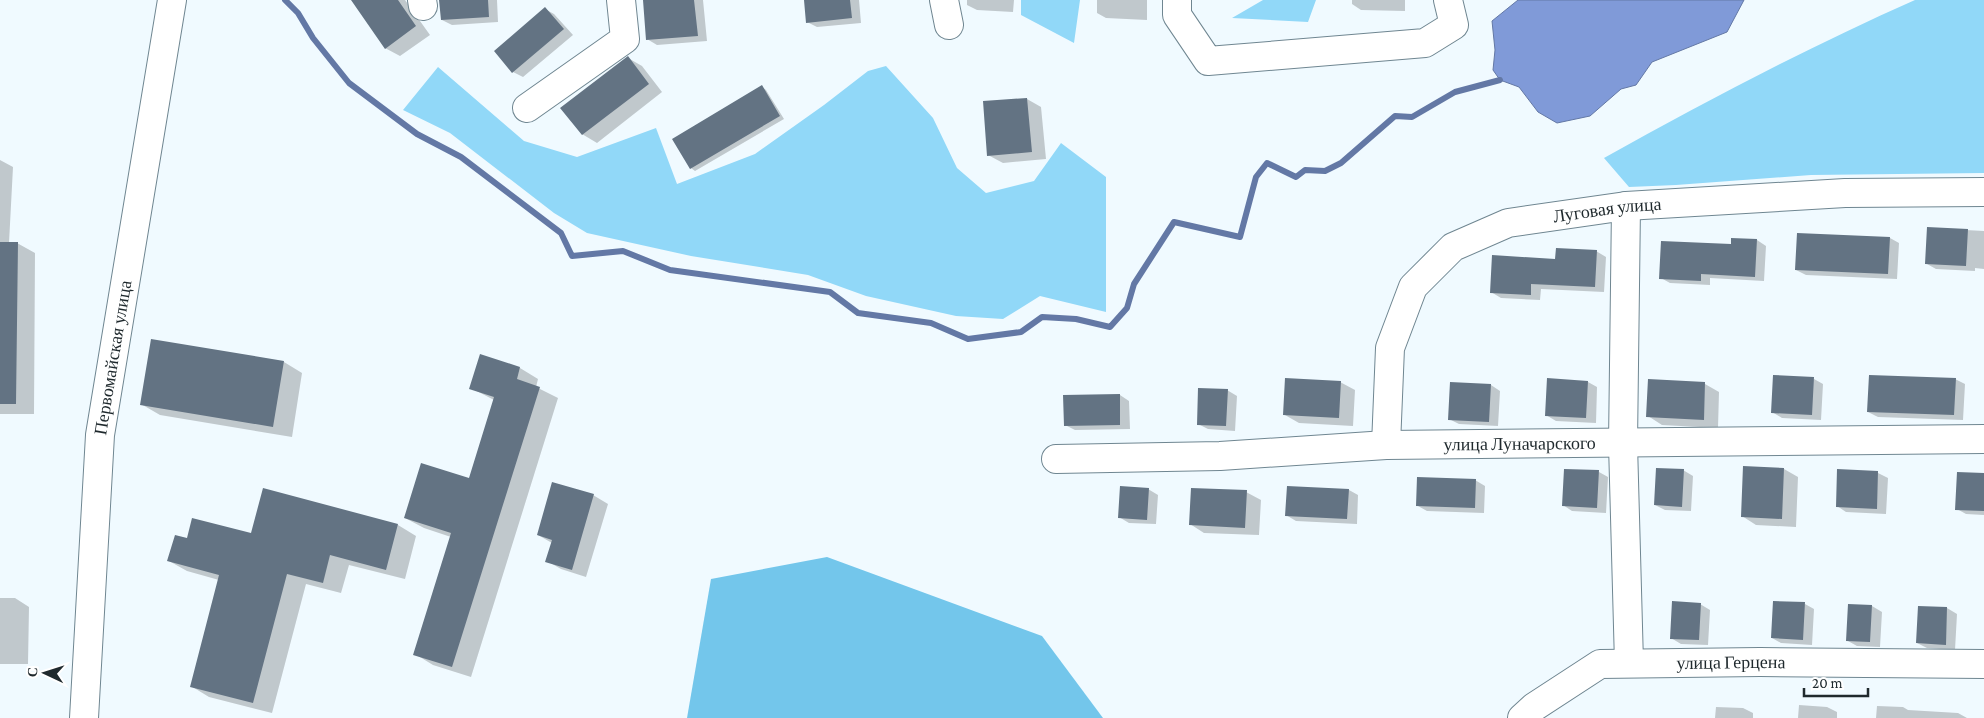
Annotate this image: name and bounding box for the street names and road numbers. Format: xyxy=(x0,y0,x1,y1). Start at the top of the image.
street label: Луговая улица xyxy=(1552,194,1662,226)
street label: Первомайская улица xyxy=(90,279,135,436)
street label: улица Луначарского xyxy=(1443,433,1596,454)
street label: улица Герцена xyxy=(1676,652,1786,673)

